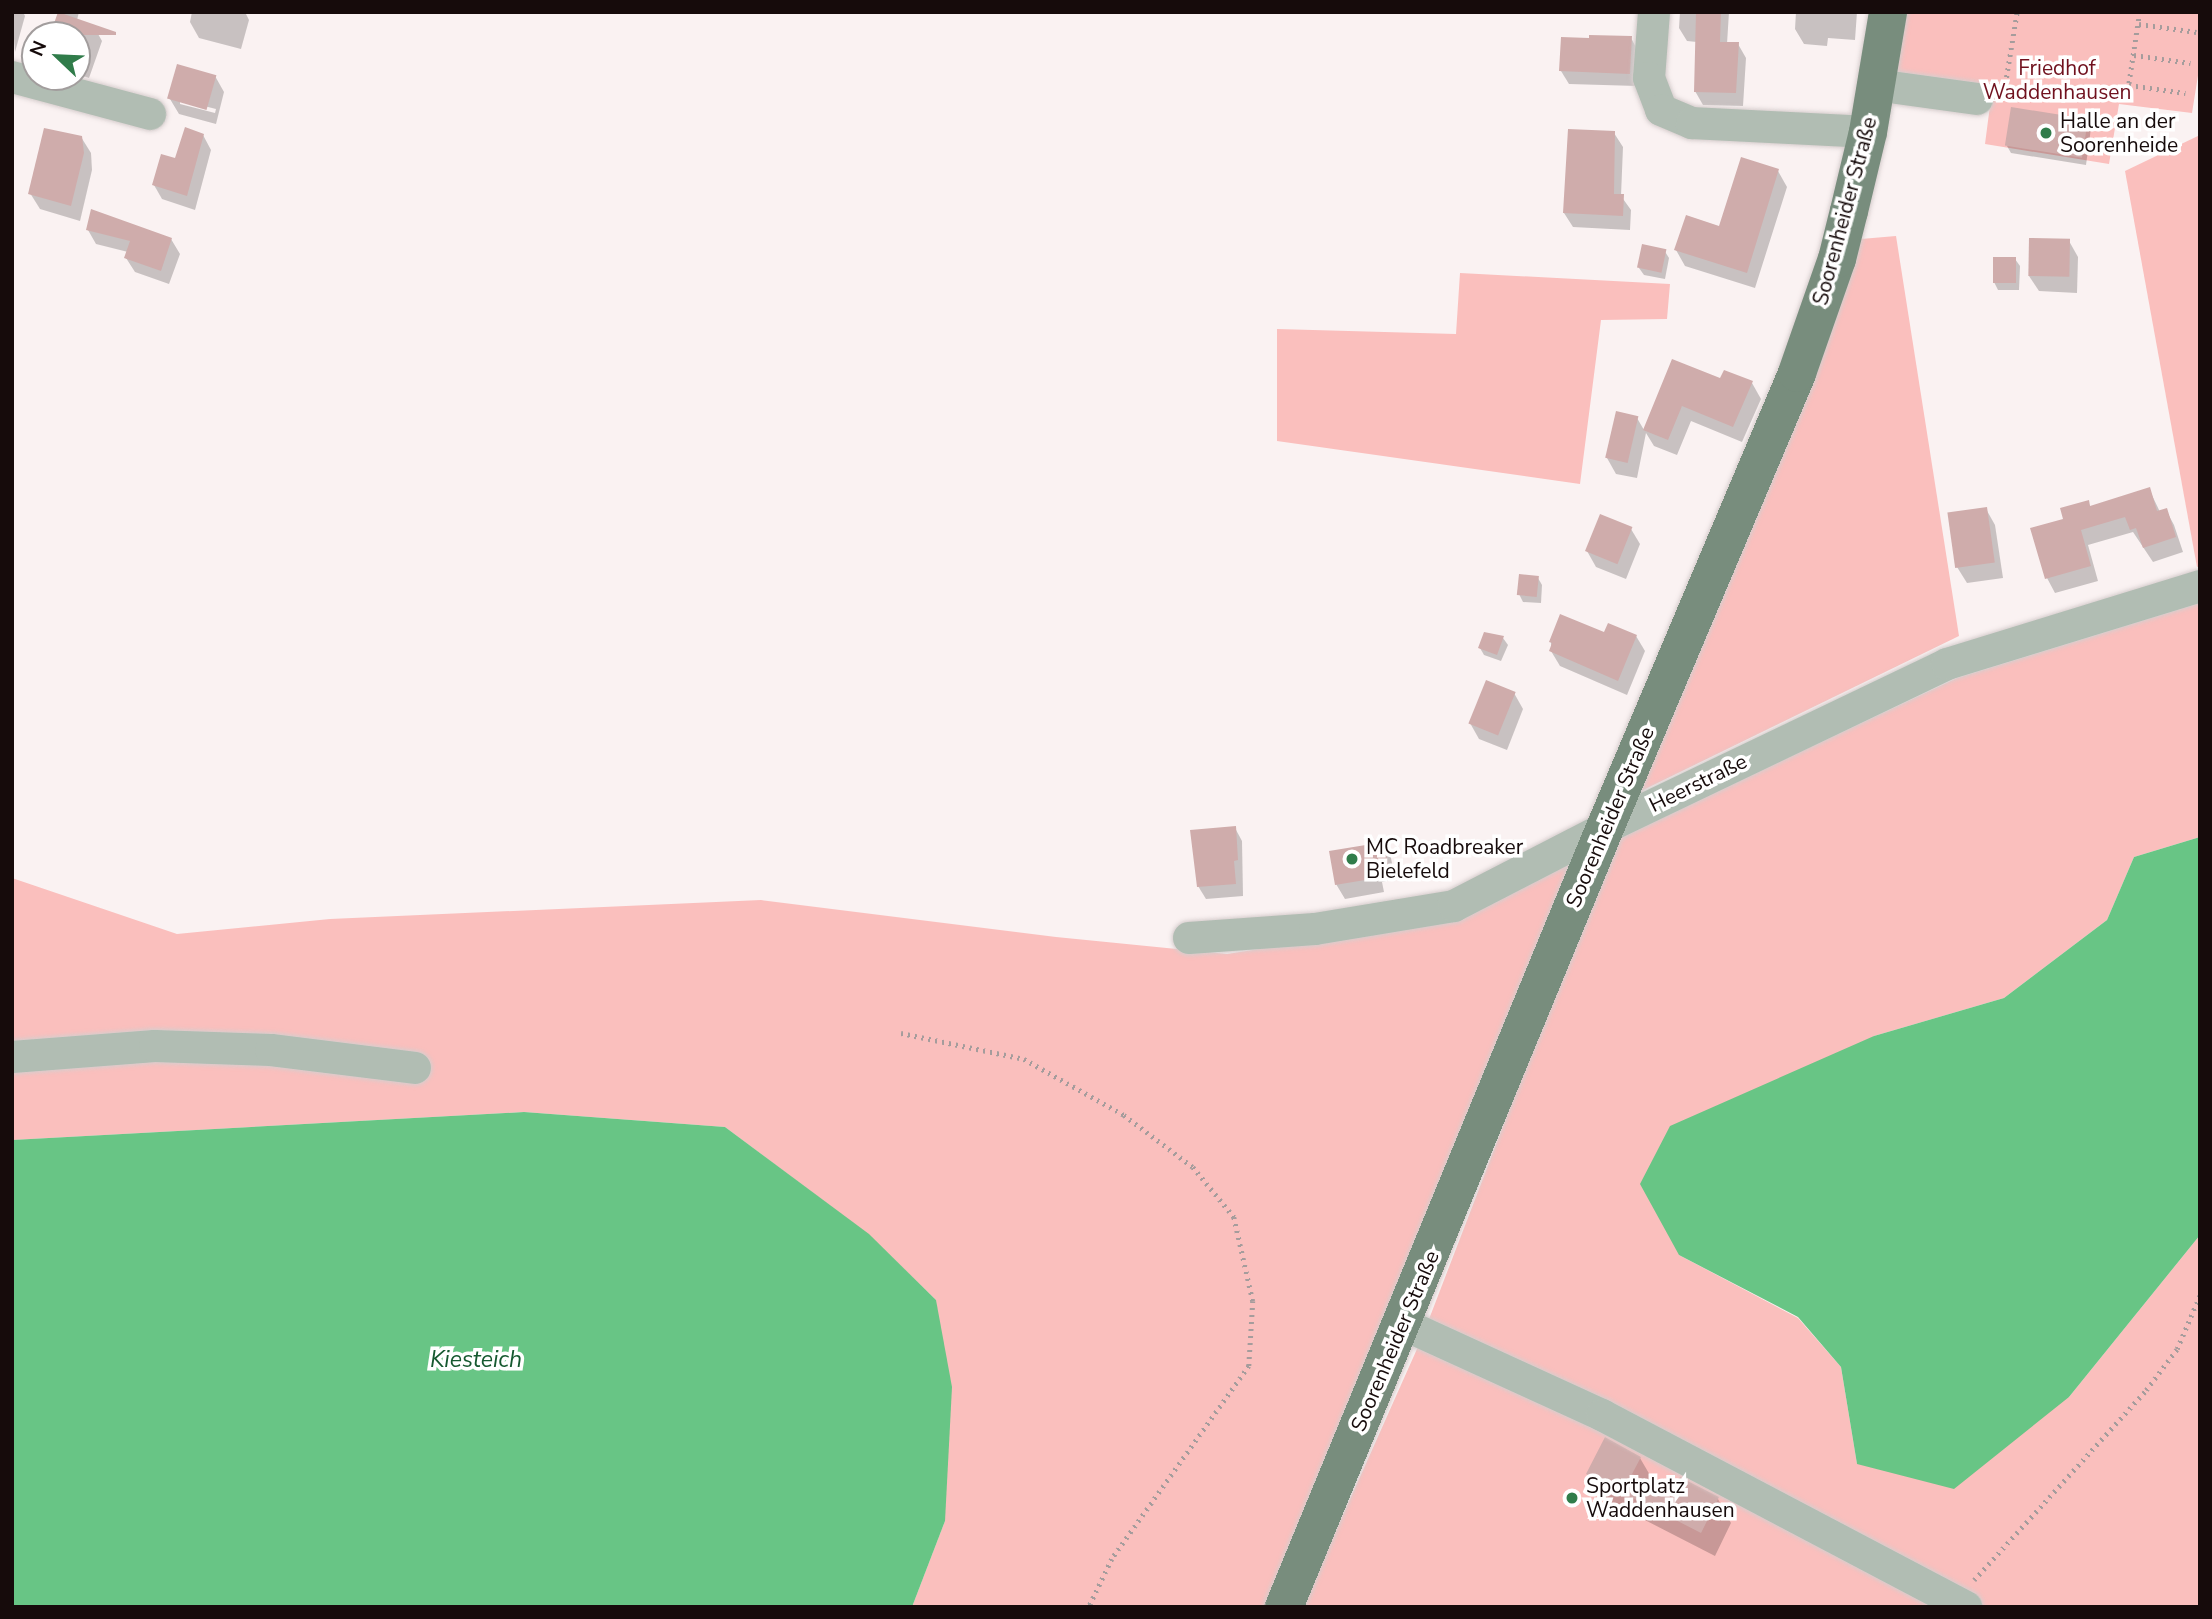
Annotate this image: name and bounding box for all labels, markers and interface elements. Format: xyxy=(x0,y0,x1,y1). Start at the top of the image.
north arrow xyxy=(21,21,91,91)
text: N xyxy=(24,37,53,60)
park label: Friedhof Waddenhausen xyxy=(1983,55,2131,105)
place label: Halle an der Soorenheide xyxy=(2060,108,2178,158)
street label: Soorenheider Straße xyxy=(1808,114,1882,308)
marker: Halle an der Soorenheide xyxy=(2038,125,2054,141)
street label: Soorenheider Straße xyxy=(1561,723,1659,911)
street label: Heerstraße xyxy=(1645,749,1751,817)
place label: MC Roadbreaker Bielefeld xyxy=(1366,834,1523,884)
marker: MC Roadbreaker Bielefeld xyxy=(1344,851,1360,867)
street label: Soorenheider Straße xyxy=(1346,1247,1444,1435)
water label: Kiesteich xyxy=(430,1346,522,1374)
place label: Sportplatz Waddenhausen xyxy=(1586,1473,1735,1523)
marker: Sportplatz Waddenhausen xyxy=(1564,1490,1580,1506)

